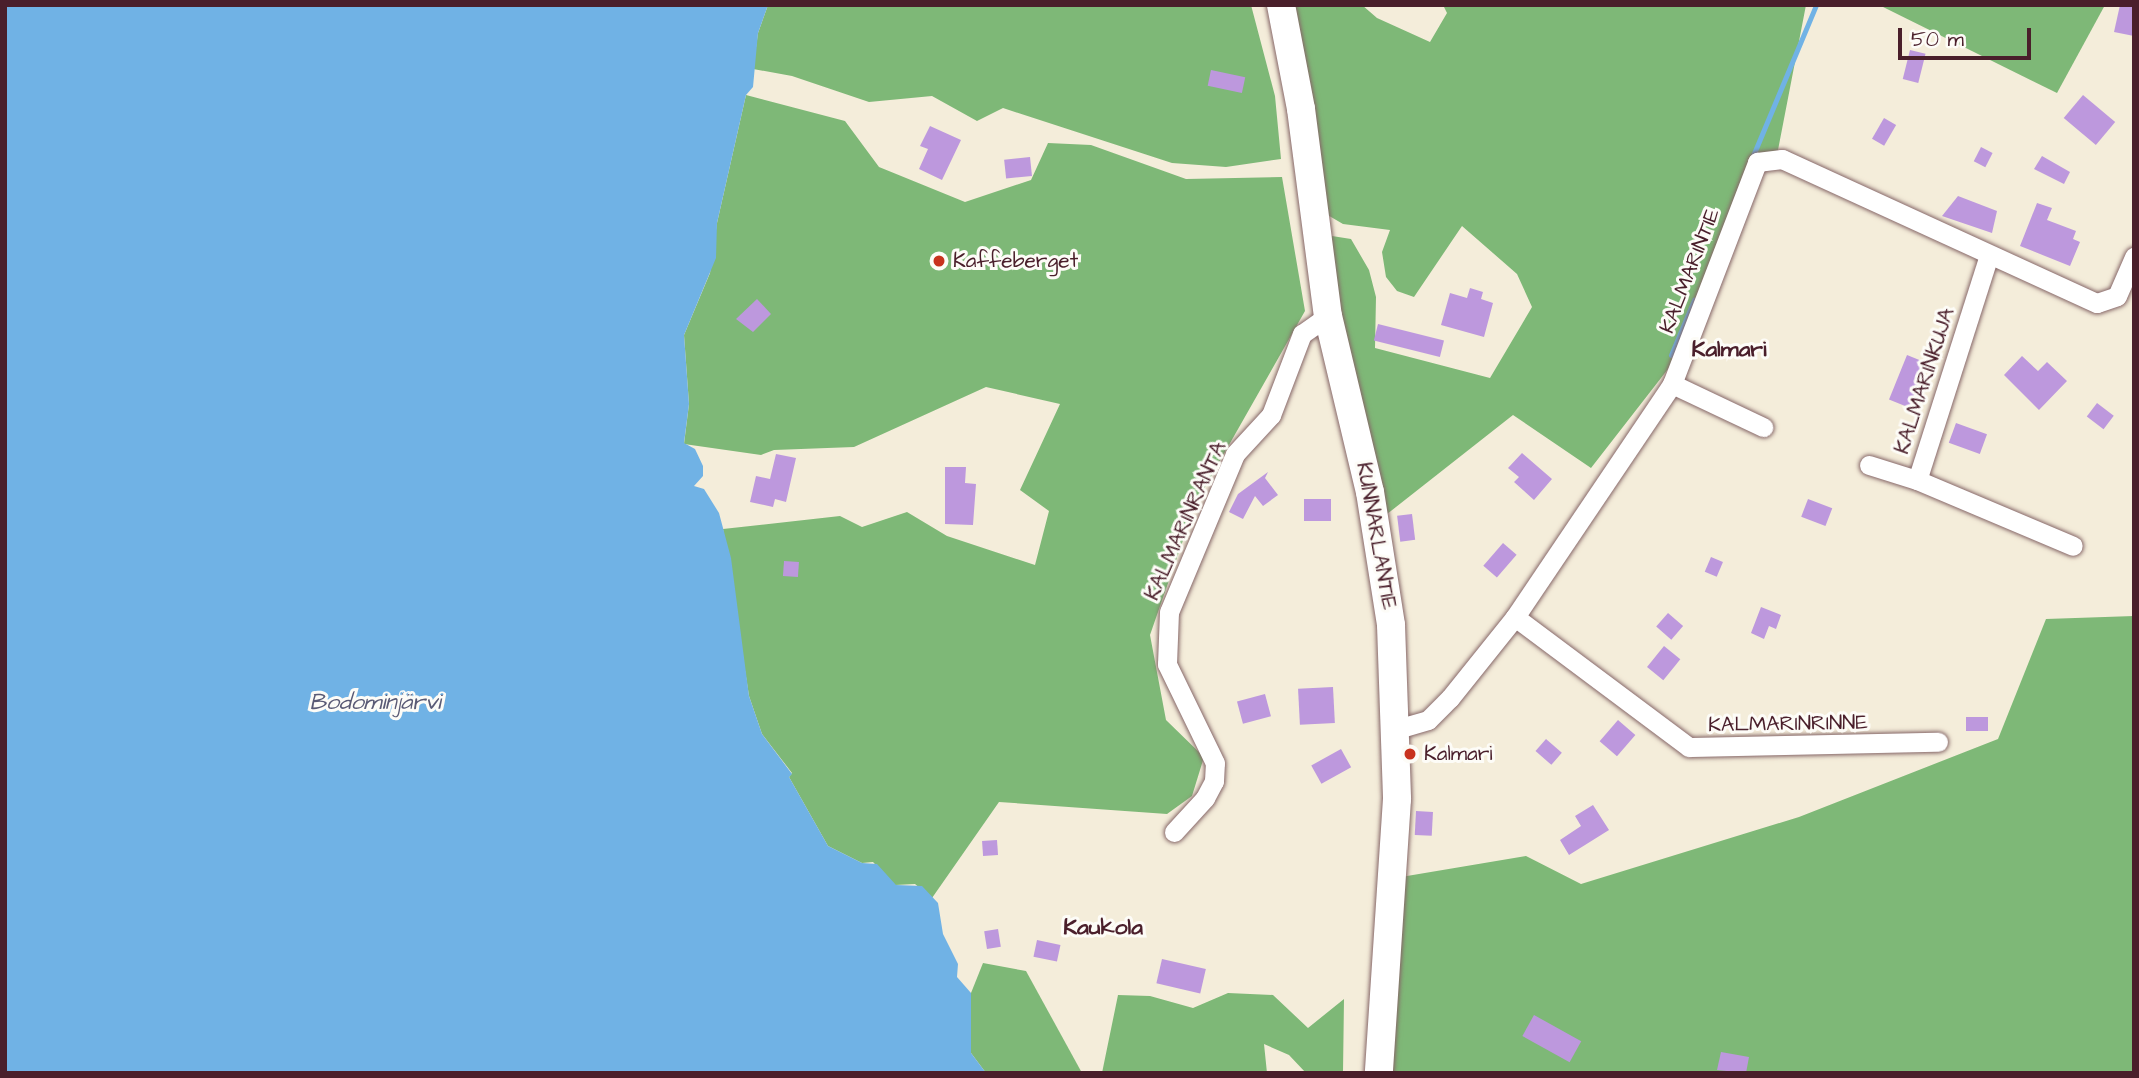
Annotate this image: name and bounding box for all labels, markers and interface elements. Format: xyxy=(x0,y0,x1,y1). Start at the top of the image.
scale bar xyxy=(1901,14,2034,58)
text: 50 m xyxy=(1911,25,1964,54)
street label: KALMARINTIE xyxy=(1655,205,1725,337)
place label: Kaffeberget xyxy=(953,248,1078,274)
marker: Kaffeberget xyxy=(931,253,947,269)
street label: KALMARINKUJA xyxy=(1890,305,1960,457)
district label: Kalmari xyxy=(1691,335,1767,363)
street label: KALMARINRANTA xyxy=(1140,438,1232,604)
street label: KUNNARLANTIE xyxy=(1351,460,1401,612)
water label: Bodominjärvi xyxy=(310,688,440,716)
street label: KALMARINRINNE xyxy=(1708,710,1868,738)
place label: Kalmari xyxy=(1424,741,1492,767)
marker: Kalmari xyxy=(1402,746,1418,762)
district label: Kaukola xyxy=(1063,913,1143,941)

